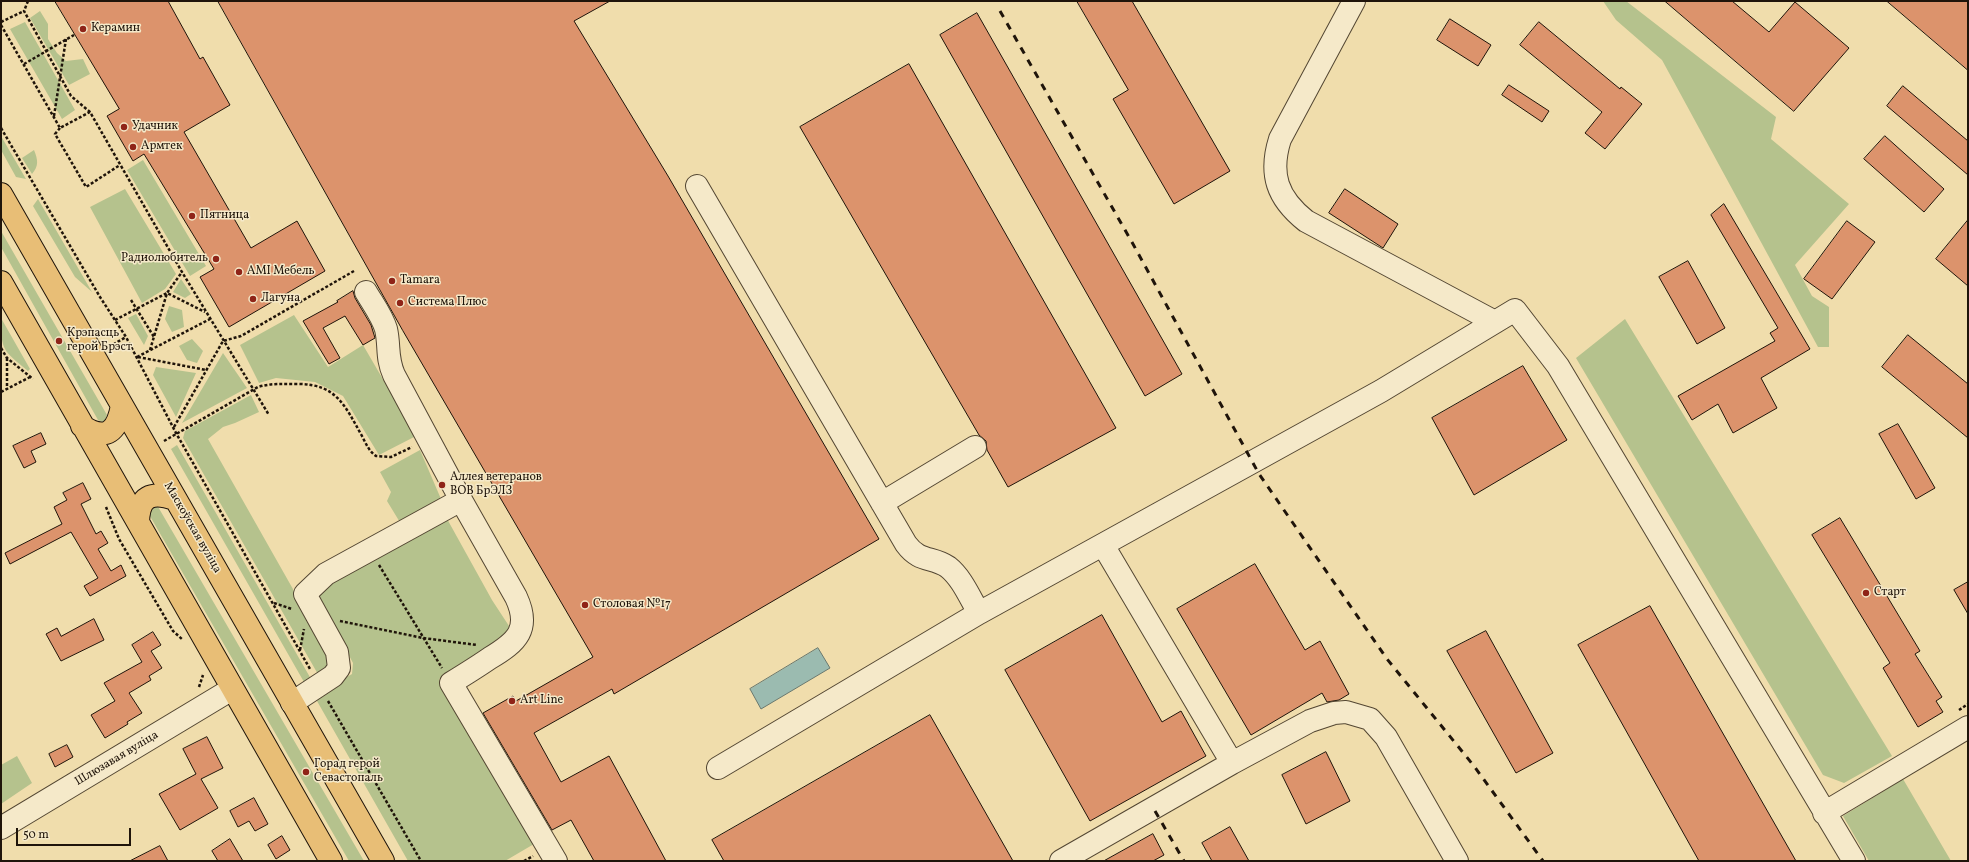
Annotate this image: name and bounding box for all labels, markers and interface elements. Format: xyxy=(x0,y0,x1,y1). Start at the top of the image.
place label: Керамин xyxy=(91,22,140,36)
marker: Керамин xyxy=(78,24,88,34)
place label: Удачник xyxy=(132,120,178,134)
marker: Удачник xyxy=(119,122,129,132)
place label: Армтек xyxy=(141,140,182,154)
marker: Армтек xyxy=(128,142,138,152)
place label: Пятница xyxy=(200,209,249,223)
marker: Пятница xyxy=(187,211,197,221)
place label: Радиолюбитель xyxy=(121,252,208,266)
marker: Радиолюбитель xyxy=(211,254,221,264)
place label: AMI Мебель xyxy=(247,265,315,279)
marker: AMI Мебель xyxy=(234,267,244,277)
place label: Tamara xyxy=(400,274,440,288)
marker: Tamara xyxy=(387,276,397,286)
place label: Лагуна xyxy=(261,292,300,306)
marker: Лагуна xyxy=(248,294,258,304)
place label: Система Плюс xyxy=(408,296,487,310)
marker: Система Плюс xyxy=(395,298,405,308)
place label: Крэпасць герой Брэст xyxy=(67,327,132,355)
marker: Крэпасць герой Брэст xyxy=(54,336,64,346)
place label: Аллея ветеранов ВОВ БрЭЛЗ xyxy=(450,471,542,499)
street label: Маскоўская вуліца xyxy=(160,480,224,576)
marker: Аллея ветеранов ВОВ БрЭЛЗ xyxy=(437,480,447,490)
place label: Старт xyxy=(1874,586,1906,600)
marker: Старт xyxy=(1861,588,1871,598)
place label: Столовая №17 xyxy=(593,598,671,612)
marker: Столовая №17 xyxy=(580,600,590,610)
place label: Art Line xyxy=(520,694,563,708)
marker: Art Line xyxy=(507,696,517,706)
street label: Шлюзавая вуліца xyxy=(73,728,161,790)
place label: Горад герой Севастопаль xyxy=(314,758,383,786)
marker: Горад герой Севастопаль xyxy=(301,767,311,777)
scale bar xyxy=(18,820,133,846)
text: 50 m xyxy=(23,827,49,843)

